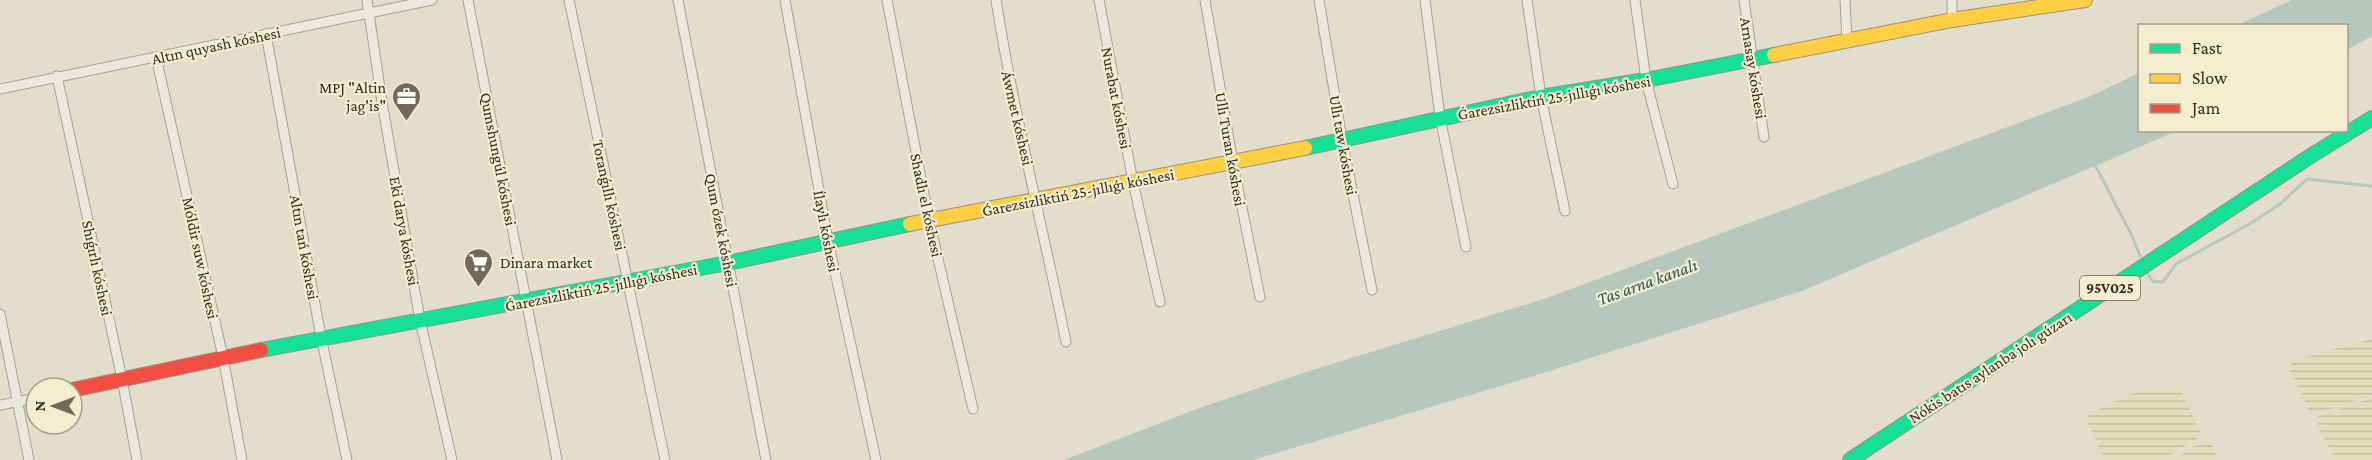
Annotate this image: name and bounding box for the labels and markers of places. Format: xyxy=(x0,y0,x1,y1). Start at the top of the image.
place label: MPJ "Altin jag'is" xyxy=(319,79,386,115)
office icon: MPJ "Altin jag'is" xyxy=(391,80,423,122)
supermarket icon: Dinara market xyxy=(463,246,495,288)
place label: Dinara market xyxy=(500,254,593,271)

